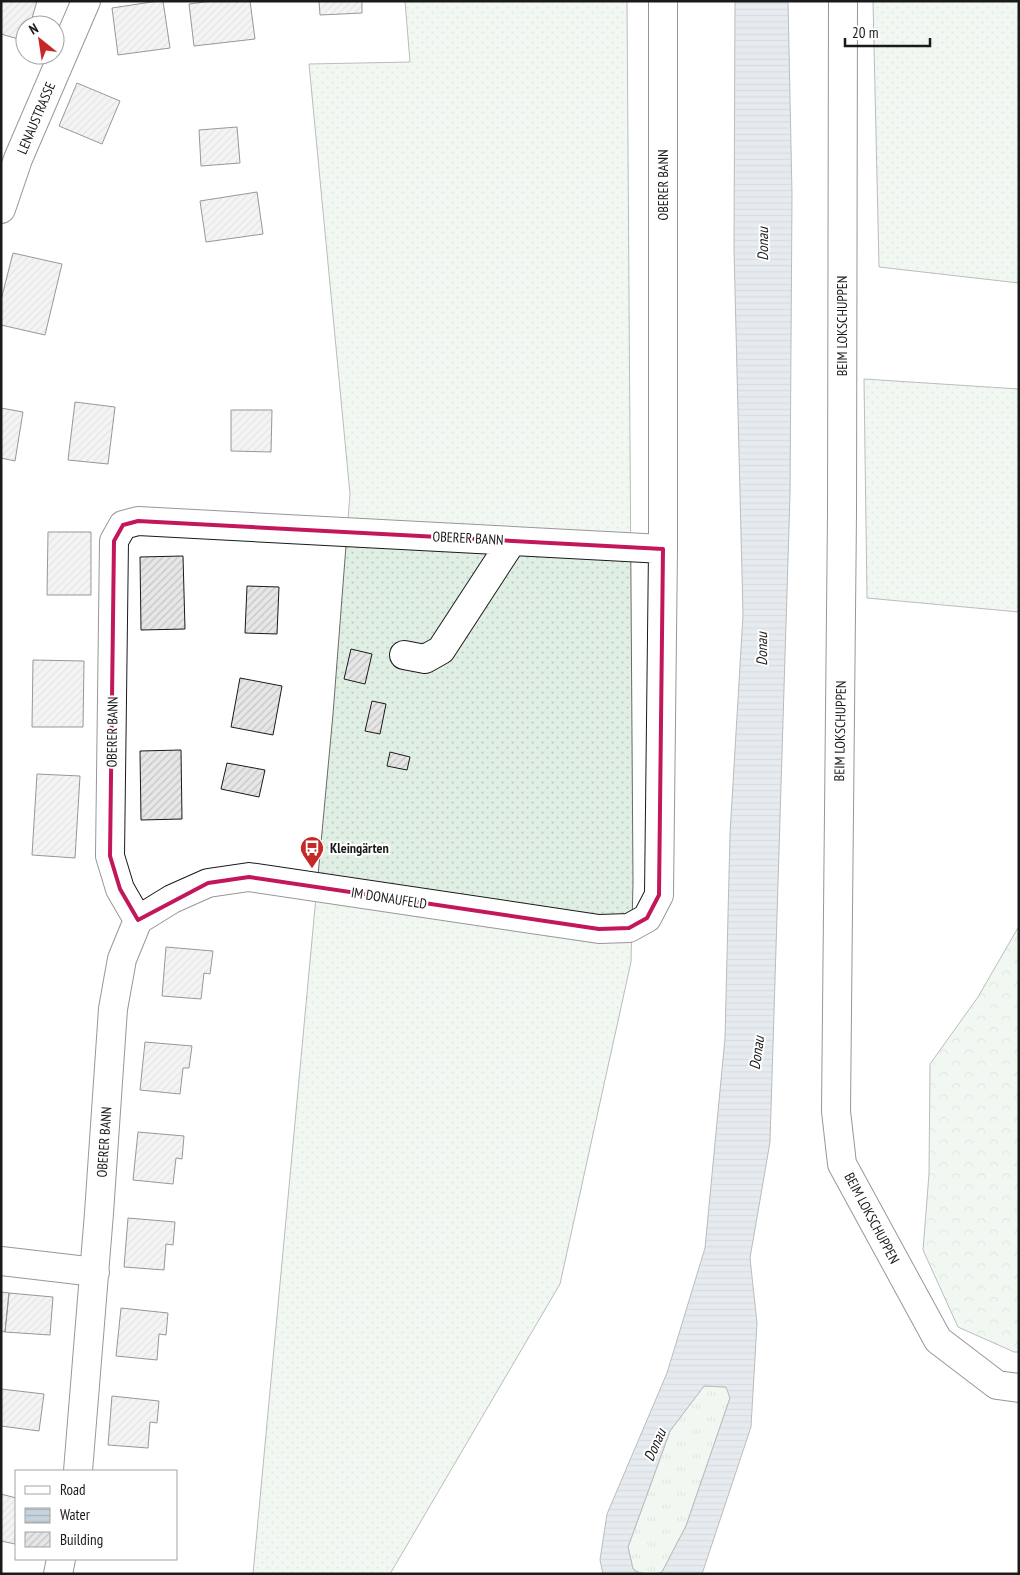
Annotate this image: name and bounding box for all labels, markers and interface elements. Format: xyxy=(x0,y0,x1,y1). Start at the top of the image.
north arrow xyxy=(15,15,65,65)
scale bar xyxy=(845,15,930,47)
text: N xyxy=(26,19,41,38)
text: 20 m xyxy=(852,23,878,42)
street label: LENAUSTRASSE xyxy=(13,79,59,157)
street label: OBERER BANN xyxy=(654,150,672,220)
water label: Donau xyxy=(753,226,772,261)
street label: BEIM LOKSCHUPPEN xyxy=(833,276,851,376)
street label: OBERER BANN xyxy=(432,527,504,549)
water label: Donau xyxy=(752,631,771,666)
street label: BEIM LOKSCHUPPEN xyxy=(830,680,850,782)
street label: OBERER BANN xyxy=(102,696,122,768)
bus stop icon: Kleingärten xyxy=(299,835,325,869)
place label: Kleingärten xyxy=(330,839,389,857)
street label: IM DONAUFELD xyxy=(350,883,428,913)
water label: Donau xyxy=(745,1034,768,1071)
street label: OBERER BANN xyxy=(93,1106,115,1178)
street label: BEIM LOKSCHUPPEN xyxy=(840,1169,904,1267)
water label: Donau xyxy=(639,1424,671,1464)
legend xyxy=(15,1470,178,1560)
text: Road xyxy=(60,1480,86,1499)
text: Water xyxy=(60,1505,91,1524)
text: Building xyxy=(60,1530,103,1549)

